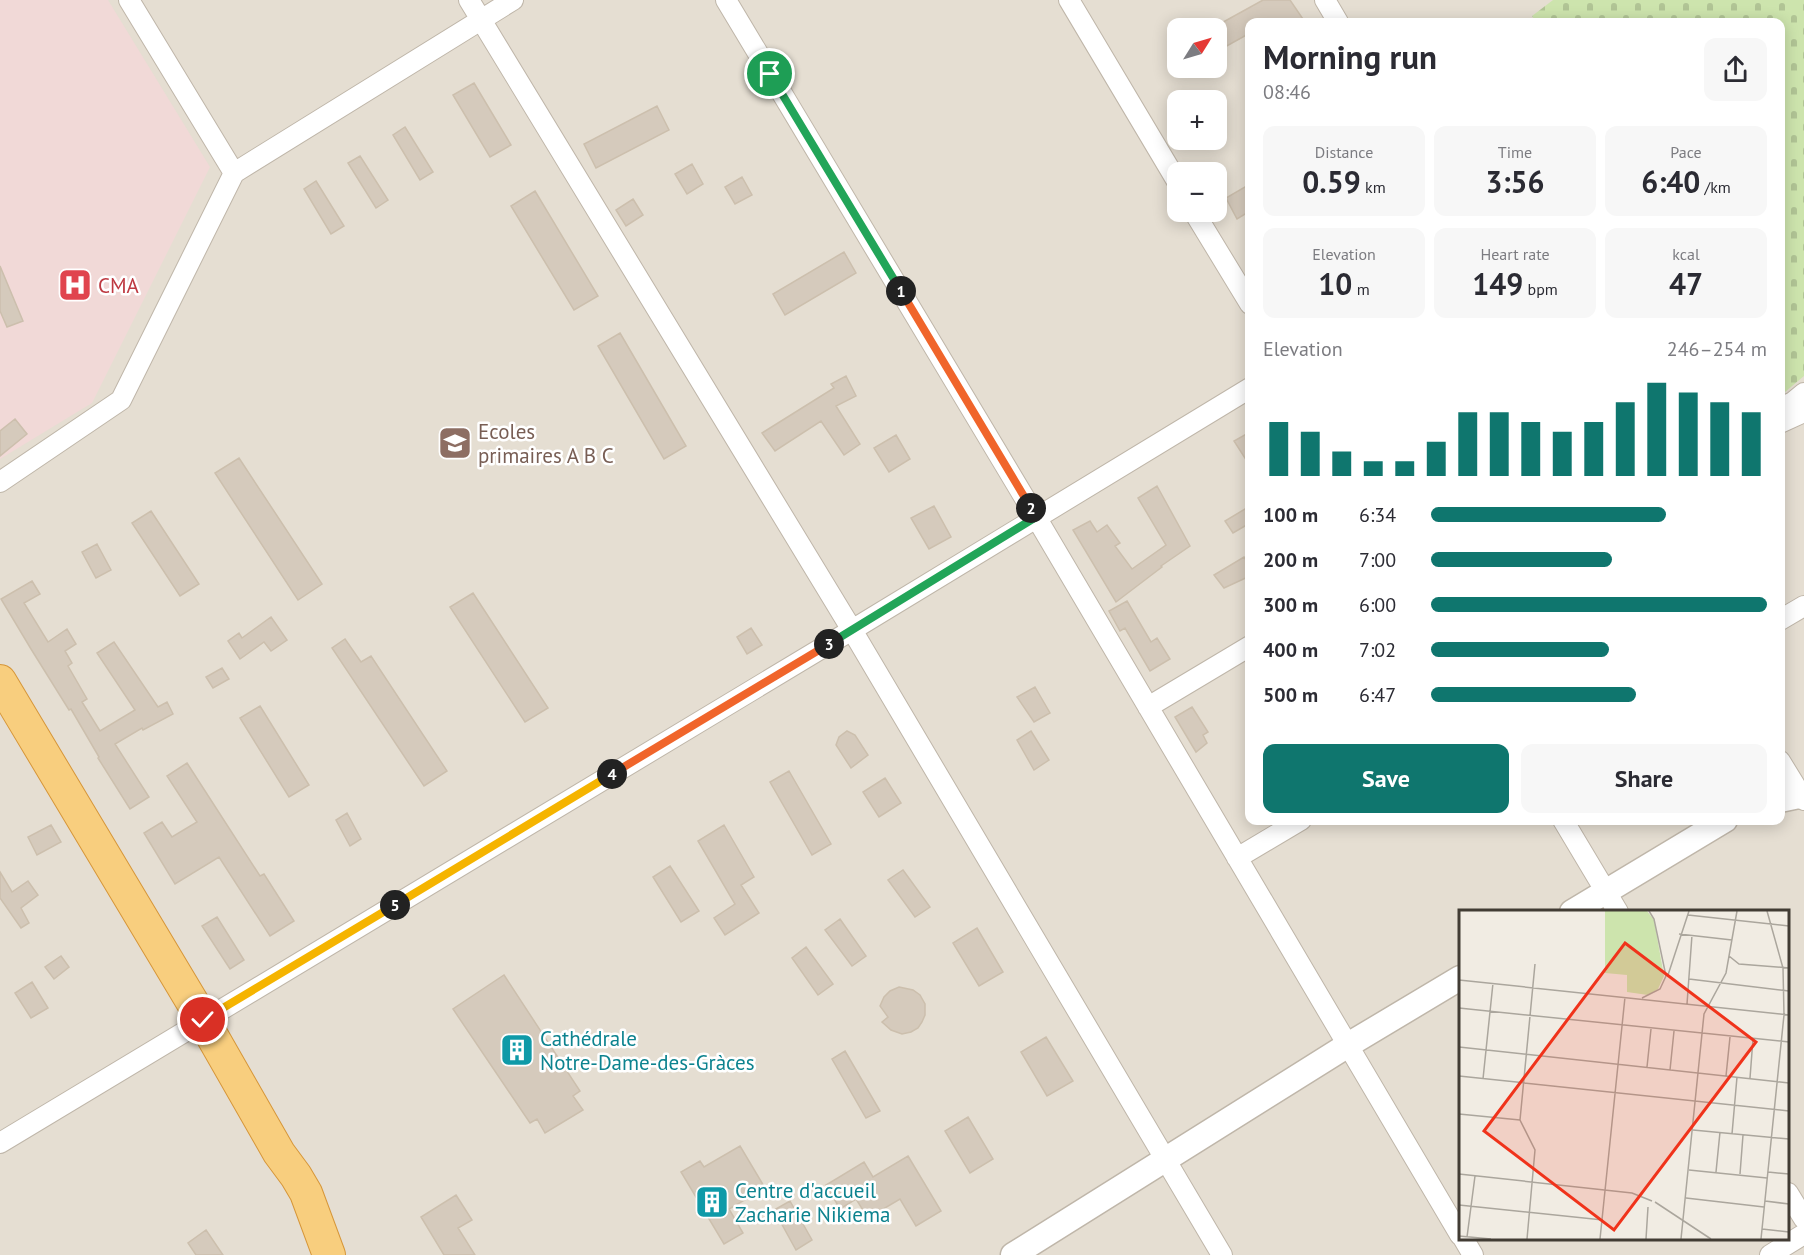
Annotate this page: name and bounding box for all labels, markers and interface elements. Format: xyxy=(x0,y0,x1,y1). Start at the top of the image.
north arrow xyxy=(1167,18,1227,78)
map controls xyxy=(1167,18,1227,222)
text: Morning run xyxy=(1263,35,1437,78)
button: share xyxy=(1704,38,1767,101)
pin xyxy=(744,48,795,99)
icon: arrive xyxy=(753,57,786,90)
text: 08:46 xyxy=(1263,79,1311,105)
button: + xyxy=(1167,90,1227,150)
text: Distance xyxy=(1315,142,1373,162)
text: Time xyxy=(1498,142,1532,162)
text: Pace xyxy=(1670,142,1702,162)
button: − xyxy=(1167,162,1227,222)
text: 0.59 xyxy=(1302,162,1361,201)
text: 3:56 xyxy=(1485,162,1545,201)
text: 6:40 xyxy=(1641,162,1700,201)
text: km xyxy=(1361,177,1386,197)
text: /km xyxy=(1700,177,1731,197)
text: Elevation xyxy=(1312,244,1376,264)
text: Heart rate xyxy=(1480,244,1550,264)
text: kcal xyxy=(1672,244,1700,264)
text: 10 xyxy=(1318,264,1352,303)
text: 149 xyxy=(1472,264,1523,303)
text: 47 xyxy=(1669,264,1703,303)
hospital icon: CMA xyxy=(57,267,93,303)
place label: CMA xyxy=(98,272,140,299)
pin: 1 xyxy=(886,276,916,306)
text: m xyxy=(1352,279,1370,299)
text: bpm xyxy=(1523,279,1558,299)
text: 1 xyxy=(896,281,906,301)
text: Elevation xyxy=(1263,336,1343,362)
text: 246–254 m xyxy=(1667,336,1767,362)
place label: Ecoles primaires A B C xyxy=(478,418,614,469)
school or university icon: Ecoles primaires A B C xyxy=(437,425,473,461)
pin: 2 xyxy=(1016,493,1046,523)
text: 2 xyxy=(1026,498,1036,518)
text: 100 m xyxy=(1263,502,1318,528)
text: 6:34 xyxy=(1359,502,1396,528)
text: 200 m xyxy=(1263,547,1318,573)
text: 7:00 xyxy=(1359,547,1396,573)
text: 300 m xyxy=(1263,592,1318,618)
text: 6:00 xyxy=(1359,592,1396,618)
pin: 3 xyxy=(814,629,844,659)
text: 3 xyxy=(824,634,834,654)
text: 400 m xyxy=(1263,637,1318,663)
text: 7:02 xyxy=(1359,637,1396,663)
text: 500 m xyxy=(1263,682,1318,708)
text: 6:47 xyxy=(1359,682,1396,708)
button: Save xyxy=(1263,744,1509,813)
button: Share xyxy=(1521,744,1767,813)
pin: 4 xyxy=(597,759,627,789)
text: 4 xyxy=(607,764,617,784)
pin: 5 xyxy=(380,890,410,920)
text: 5 xyxy=(390,895,400,915)
inset map xyxy=(1459,910,1789,1240)
pin xyxy=(177,994,228,1045)
icon: check xyxy=(186,1003,219,1036)
place label: Cathédrale Notre-Dame-des-Gràces xyxy=(540,1025,755,1076)
building icon: Cathédrale Notre-Dame-des-Gràces xyxy=(499,1032,535,1068)
place label: Centre d'accueil Zacharie Nikiema xyxy=(735,1177,890,1228)
building icon: Centre d'accueil Zacharie Nikiema xyxy=(694,1184,730,1220)

